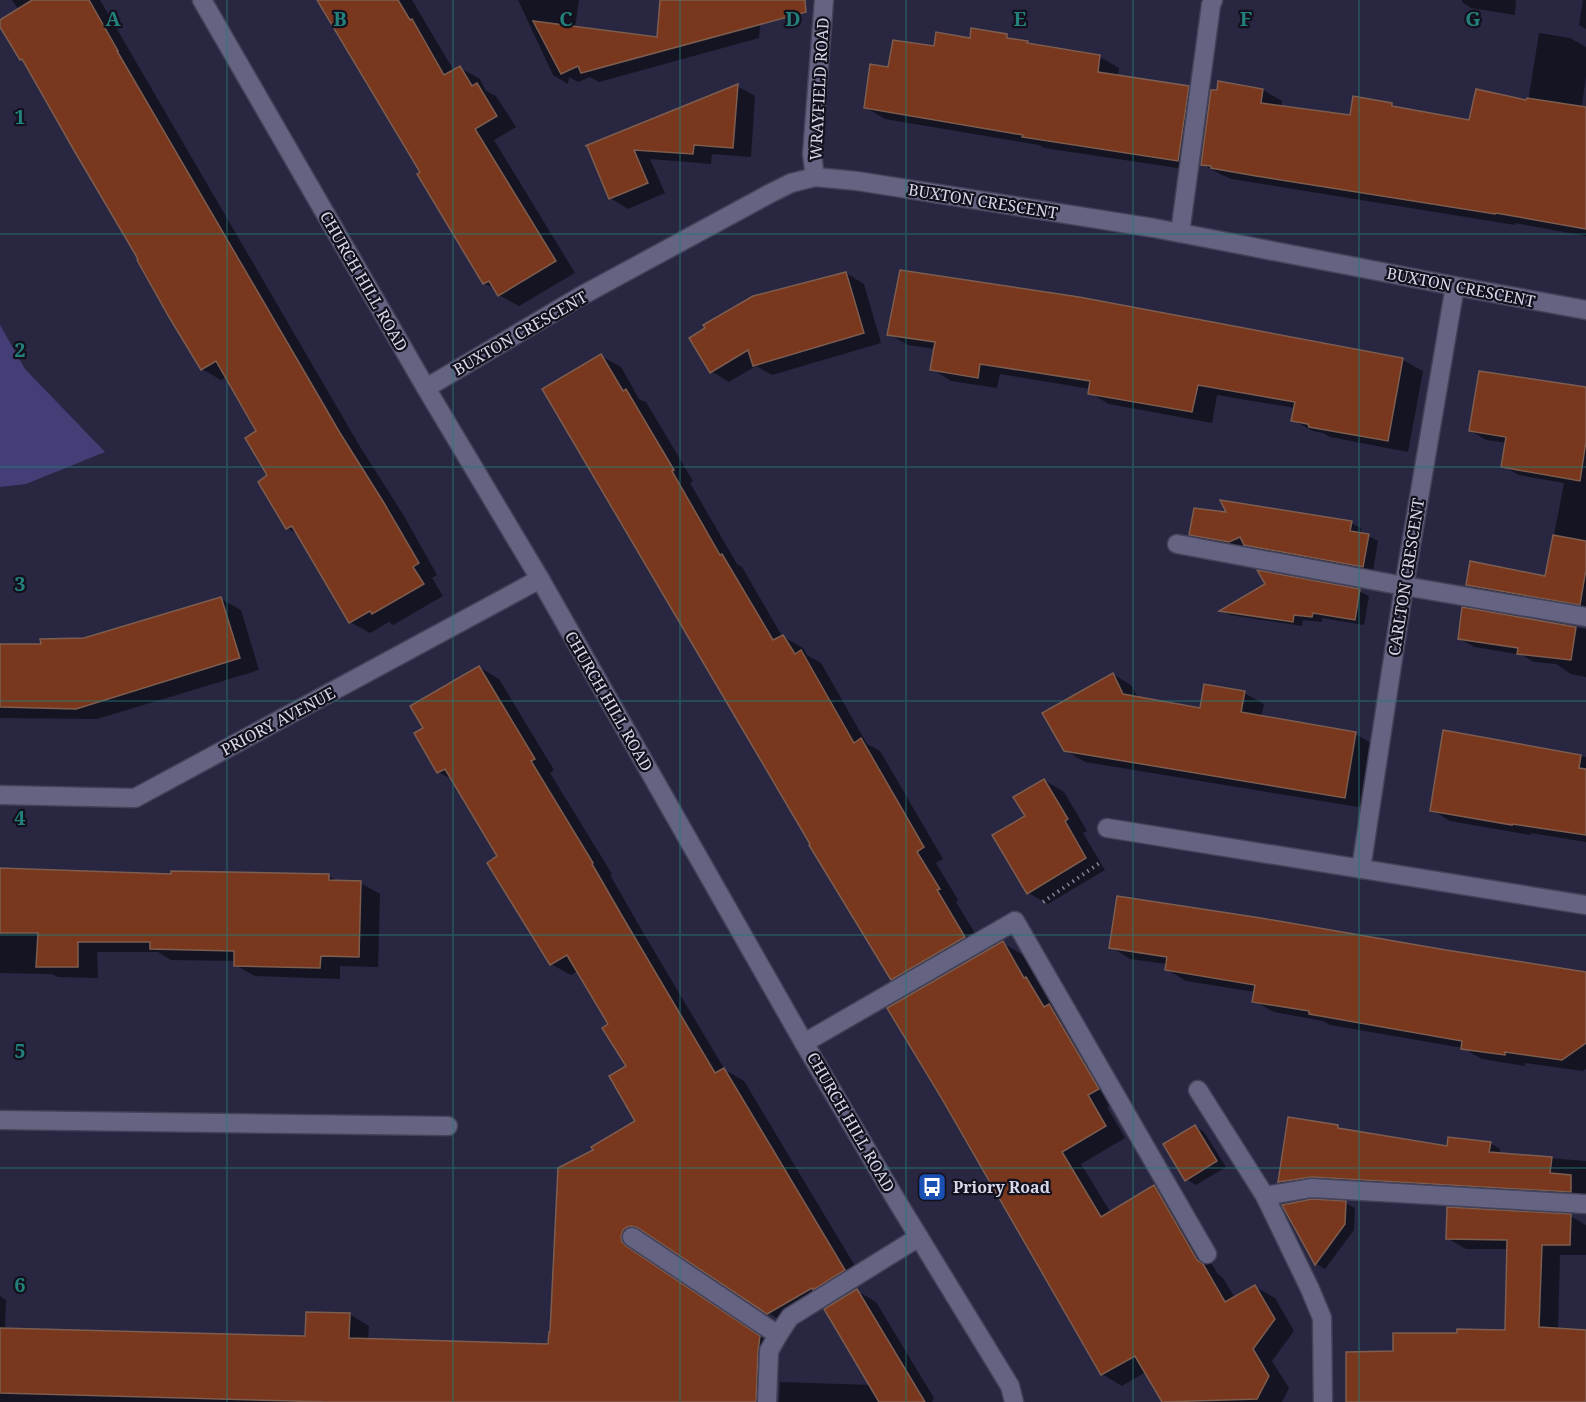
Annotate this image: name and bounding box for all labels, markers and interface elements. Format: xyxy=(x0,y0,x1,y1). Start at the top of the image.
text: A xyxy=(105,5,121,32)
text: B xyxy=(333,5,347,32)
text: C xyxy=(559,5,573,32)
text: D xyxy=(785,5,801,32)
text: E xyxy=(1013,5,1027,32)
text: F xyxy=(1240,5,1252,32)
text: G xyxy=(1465,5,1481,32)
street label: WRAYFIELD ROAD xyxy=(804,17,834,161)
text: 1 xyxy=(14,103,26,130)
street label: BUXTON CRESCENT xyxy=(907,178,1059,224)
street label: CHURCH HILL ROAD xyxy=(315,207,413,355)
street label: BUXTON CRESCENT xyxy=(1385,262,1537,312)
street label: BUXTON CRESCENT xyxy=(449,286,591,380)
text: 2 xyxy=(14,336,26,363)
street label: CARLTON CRESCENT xyxy=(1383,497,1429,657)
text: 3 xyxy=(14,570,26,597)
street label: CHURCH HILL ROAD xyxy=(560,627,658,775)
street label: PRIORY AVENUE xyxy=(217,682,339,760)
text: 4 xyxy=(14,804,26,831)
text: 5 xyxy=(14,1037,26,1064)
street label: CHURCH HILL ROAD xyxy=(802,1048,900,1196)
bus stop icon: Priory Road xyxy=(916,1171,948,1203)
place label: Priory Road xyxy=(953,1176,1051,1198)
text: 6 xyxy=(14,1271,26,1298)

